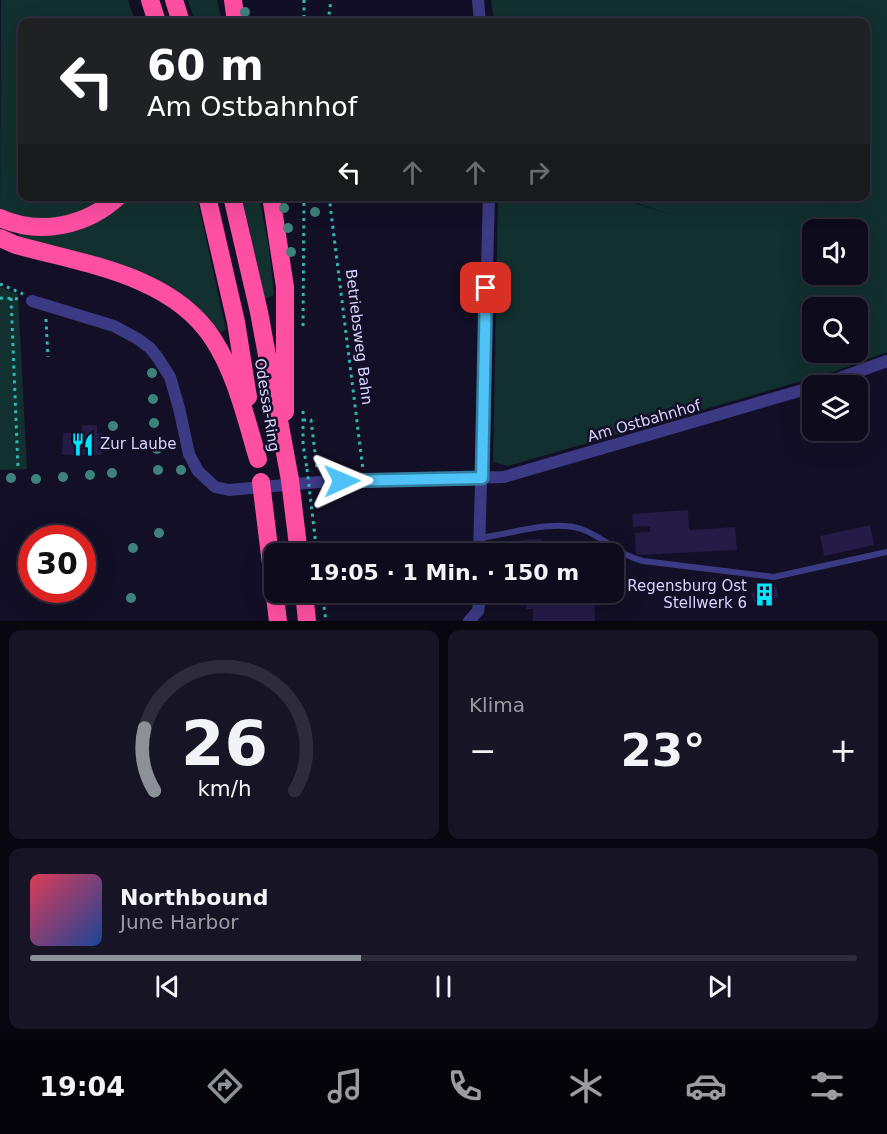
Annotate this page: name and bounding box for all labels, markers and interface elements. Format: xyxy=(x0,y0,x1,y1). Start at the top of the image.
text: 60 m xyxy=(147,41,264,90)
icon: left xyxy=(48,42,126,120)
text: Am Ostbahnhof xyxy=(147,91,357,122)
icon: left xyxy=(333,156,366,189)
icon: ahead xyxy=(396,156,429,189)
icon: ahead xyxy=(459,156,492,189)
icon: right xyxy=(522,156,555,189)
map controls xyxy=(802,219,868,441)
button: sound xyxy=(802,219,868,285)
pin xyxy=(460,262,511,313)
street label: Betriebsweg Bahn xyxy=(342,268,376,406)
icon: arrive xyxy=(469,271,502,304)
button: search xyxy=(802,297,868,363)
street label: Odessa-Ring xyxy=(251,357,283,453)
button: layers xyxy=(802,375,868,441)
street label: Am Ostbahnhof xyxy=(585,396,703,446)
restaurant icon: Zur Laube xyxy=(69,431,95,457)
place label: Zur Laube xyxy=(100,435,177,453)
position arrow xyxy=(310,449,374,513)
speed limit sign: 30 xyxy=(18,525,96,603)
text: 19:05 · 1 Min. · 150 m xyxy=(309,560,579,585)
place label: Regensburg Ost Stellwerk 6 xyxy=(627,577,747,612)
building icon: Regensburg Ost Stellwerk 6 xyxy=(752,582,778,608)
text: Klima xyxy=(469,693,525,717)
text: 26 xyxy=(181,707,267,780)
text: 23° xyxy=(620,724,706,777)
text: − xyxy=(469,731,497,770)
text: + xyxy=(829,731,857,770)
text: km/h xyxy=(197,777,251,802)
text: Northbound xyxy=(120,885,269,910)
text: June Harbor xyxy=(120,910,239,934)
icon: previous xyxy=(151,970,184,1003)
icon: pause xyxy=(427,970,460,1003)
icon: next xyxy=(703,970,736,1003)
icon: directions xyxy=(204,1065,246,1107)
icon: music xyxy=(324,1065,366,1107)
icon: phone xyxy=(444,1065,486,1107)
icon: climate xyxy=(565,1065,607,1107)
icon: car xyxy=(685,1065,727,1107)
icon: filters xyxy=(806,1065,848,1107)
text: 19:04 xyxy=(39,1071,125,1102)

